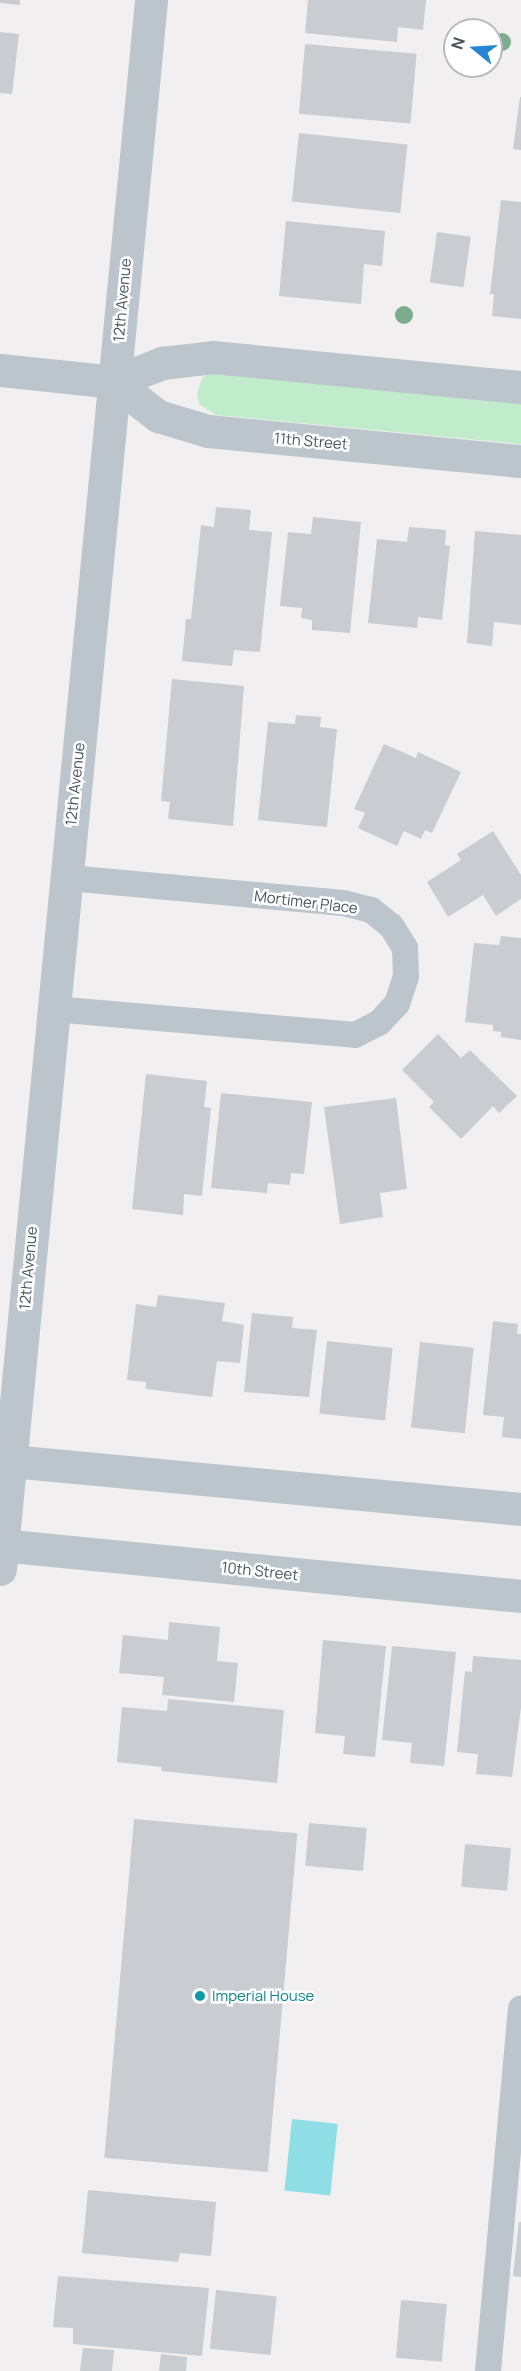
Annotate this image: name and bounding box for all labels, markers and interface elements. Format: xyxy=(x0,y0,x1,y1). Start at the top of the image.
north arrow xyxy=(443,18,503,78)
text: N xyxy=(446,34,470,52)
street label: 12th Avenue xyxy=(109,258,135,342)
street label: 11th Street xyxy=(274,429,348,453)
street label: 12th Avenue xyxy=(62,741,88,827)
street label: Mortimer Place xyxy=(253,887,359,917)
street label: 12th Avenue xyxy=(15,1226,41,1310)
street label: 10th Street xyxy=(221,1558,299,1584)
place label: Imperial House xyxy=(212,1987,314,2005)
marker: Imperial House xyxy=(193,1989,207,2003)

